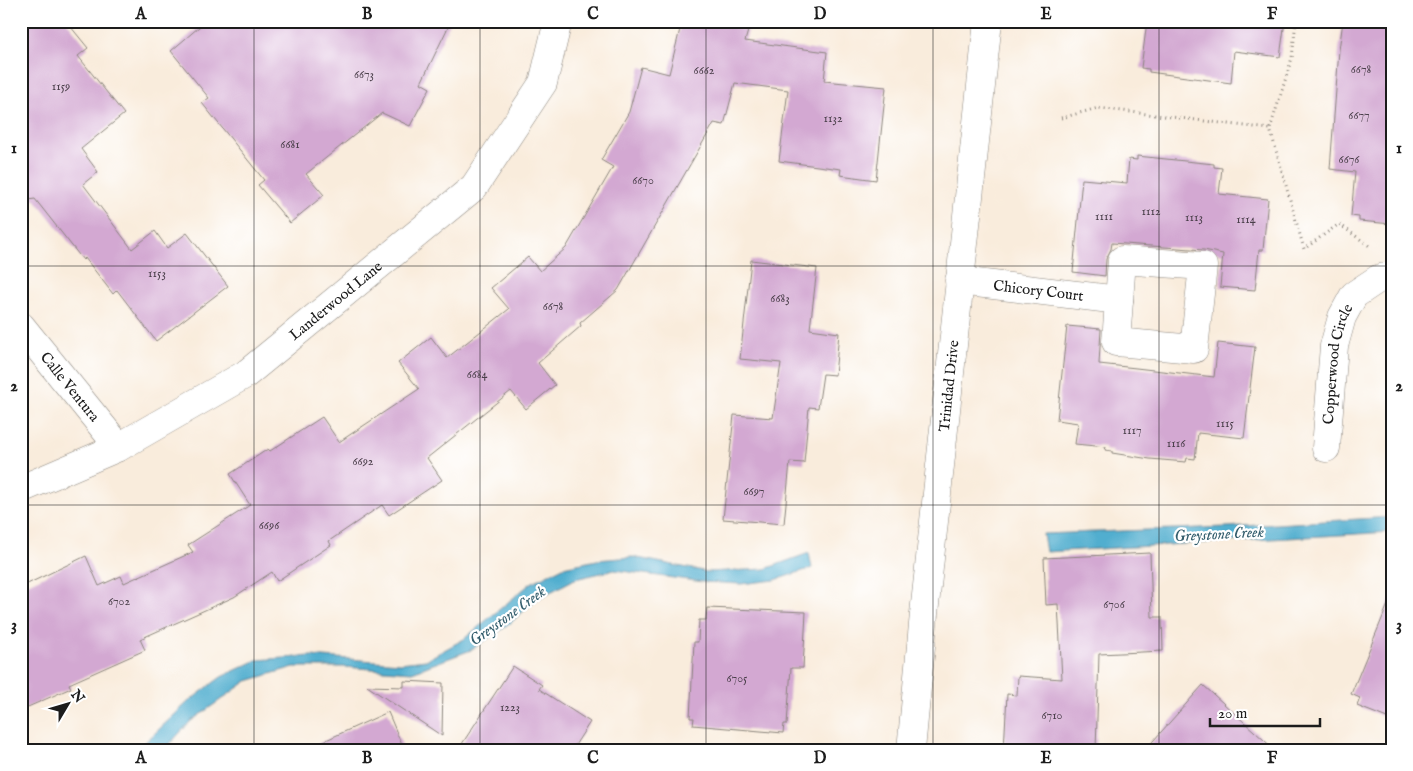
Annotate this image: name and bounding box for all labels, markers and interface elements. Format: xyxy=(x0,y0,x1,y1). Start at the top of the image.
text: A xyxy=(135,5,148,25)
text: B xyxy=(362,5,373,25)
text: C xyxy=(587,5,599,25)
text: D xyxy=(814,5,827,25)
text: E xyxy=(1040,5,1052,25)
text: F xyxy=(1267,5,1278,25)
house number: 6678 xyxy=(1351,62,1372,77)
house number: 6662 xyxy=(694,63,715,78)
house number: 6673 xyxy=(354,67,374,82)
house number: 1159 xyxy=(52,79,70,94)
house number: 6677 xyxy=(1348,108,1370,123)
house number: 1132 xyxy=(823,111,843,126)
house number: 6681 xyxy=(280,137,300,152)
text: 1 xyxy=(11,139,17,159)
text: 1 xyxy=(1396,139,1402,159)
house number: 6676 xyxy=(1339,152,1360,167)
house number: 6670 xyxy=(632,173,654,188)
house number: 1112 xyxy=(1141,204,1161,219)
house number: 1111 xyxy=(1095,209,1113,224)
house number: 1113 xyxy=(1185,210,1203,225)
house number: 1114 xyxy=(1236,212,1256,227)
street label: Landerwood Lane xyxy=(286,257,386,345)
house number: 1153 xyxy=(148,266,166,281)
street label: Chicory Court xyxy=(992,276,1084,306)
house number: 6683 xyxy=(770,291,790,306)
house number: 6678 xyxy=(543,299,564,314)
street label: Copperwood Circle xyxy=(1319,301,1357,425)
street label: Trinidad Drive xyxy=(935,339,964,433)
street label: Calle Ventura xyxy=(36,348,104,426)
house number: 6684 xyxy=(467,367,487,382)
text: 2 xyxy=(10,377,18,397)
text: 2 xyxy=(1395,377,1403,397)
house number: 1115 xyxy=(1216,416,1235,431)
house number: 1117 xyxy=(1122,423,1142,438)
house number: 1116 xyxy=(1167,436,1186,451)
house number: 6692 xyxy=(353,454,374,469)
house number: 6697 xyxy=(744,484,764,499)
house number: 6696 xyxy=(259,518,280,533)
water label: Greystone Creek xyxy=(1174,523,1265,547)
water label: Greystone Creek xyxy=(466,582,551,651)
house number: 6702 xyxy=(108,594,130,609)
house number: 6706 xyxy=(1103,597,1126,612)
text: 3 xyxy=(11,616,17,636)
text: 3 xyxy=(1396,616,1402,636)
house number: 6705 xyxy=(727,671,748,686)
north arrow xyxy=(42,678,92,728)
text: N xyxy=(66,686,88,707)
scale bar xyxy=(1210,696,1320,728)
house number: 1223 xyxy=(500,700,520,715)
text: 20 m xyxy=(1218,704,1248,723)
house number: 6710 xyxy=(1042,708,1063,723)
text: A xyxy=(135,749,148,769)
text: B xyxy=(362,749,373,769)
text: C xyxy=(587,749,599,769)
text: D xyxy=(814,749,827,769)
text: E xyxy=(1040,749,1052,769)
text: F xyxy=(1267,749,1278,769)

